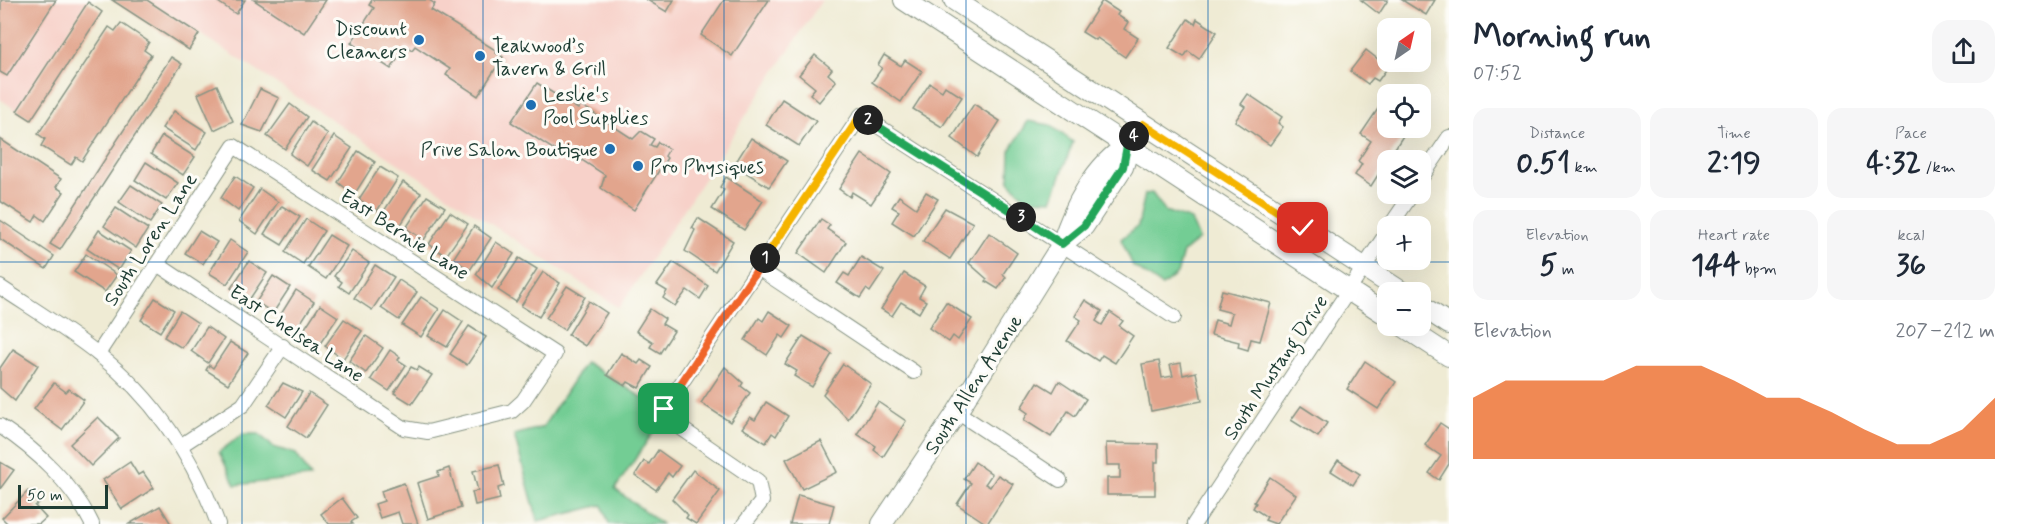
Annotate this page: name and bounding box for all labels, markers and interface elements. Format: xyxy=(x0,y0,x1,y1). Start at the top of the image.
text: Morning run xyxy=(1473,15,1651,59)
place label: Discount Cleaners xyxy=(326,16,407,66)
north arrow xyxy=(1377,18,1431,72)
map controls xyxy=(1377,18,1431,336)
button: share xyxy=(1932,20,1995,83)
marker: Discount Cleaners xyxy=(412,33,426,47)
place label: Teakwood’s Tavern & Grill xyxy=(492,33,606,83)
marker: Teakwood’s Tavern & Grill xyxy=(473,49,487,63)
text: 07:52 xyxy=(1473,60,1522,87)
place label: Leslie's Pool Supplies xyxy=(543,82,649,132)
button: locate xyxy=(1377,84,1431,138)
marker: Leslie's Pool Supplies xyxy=(524,98,538,112)
pin: 2 xyxy=(853,105,883,135)
text: 2 xyxy=(864,109,872,130)
pin: 4 xyxy=(1119,121,1149,151)
text: Distance xyxy=(1529,123,1585,144)
text: Time xyxy=(1717,123,1751,144)
text: Pace xyxy=(1895,123,1927,144)
text: 4 xyxy=(1129,125,1139,146)
place label: Prive Salon Boutique xyxy=(420,137,598,164)
marker: Prive Salon Boutique xyxy=(603,142,617,156)
text: 0.51 xyxy=(1516,144,1570,183)
text: 2:19 xyxy=(1707,144,1761,183)
text: 4:32 xyxy=(1866,144,1921,183)
button: layers xyxy=(1377,150,1431,204)
place label: Pro Physiques xyxy=(650,154,764,181)
text: km xyxy=(1570,157,1598,178)
text: /km xyxy=(1921,157,1956,178)
marker: Pro Physiques xyxy=(631,159,645,173)
street label: South Loren Lane xyxy=(98,168,204,311)
street label: East Bernie Lane xyxy=(334,183,474,287)
pin: 3 xyxy=(1006,202,1036,232)
pin xyxy=(1277,202,1328,253)
text: 3 xyxy=(1017,206,1025,227)
icon: check xyxy=(1286,211,1319,244)
button: + xyxy=(1377,216,1431,270)
text: Elevation xyxy=(1526,225,1589,246)
text: Heart rate xyxy=(1698,225,1770,246)
text: kcal xyxy=(1898,225,1924,246)
pin: 1 xyxy=(750,243,780,273)
text: 5 xyxy=(1539,246,1557,285)
text: 144 xyxy=(1691,246,1740,285)
text: 36 xyxy=(1896,246,1926,285)
text: 1 xyxy=(761,247,769,268)
text: m xyxy=(1557,259,1575,280)
text: bpm xyxy=(1740,259,1777,280)
street label: East Chelsea Lane xyxy=(223,279,369,389)
button: − xyxy=(1377,282,1431,336)
street label: South Mustang Drive xyxy=(1218,290,1337,447)
street label: South Allen Avenue xyxy=(919,310,1030,460)
text: Elevation xyxy=(1473,318,1552,345)
text: 207–212 m xyxy=(1896,318,1995,345)
pin xyxy=(638,383,689,434)
icon: arrive xyxy=(647,392,680,425)
scale bar xyxy=(18,482,108,510)
text: 50 m xyxy=(27,485,63,506)

